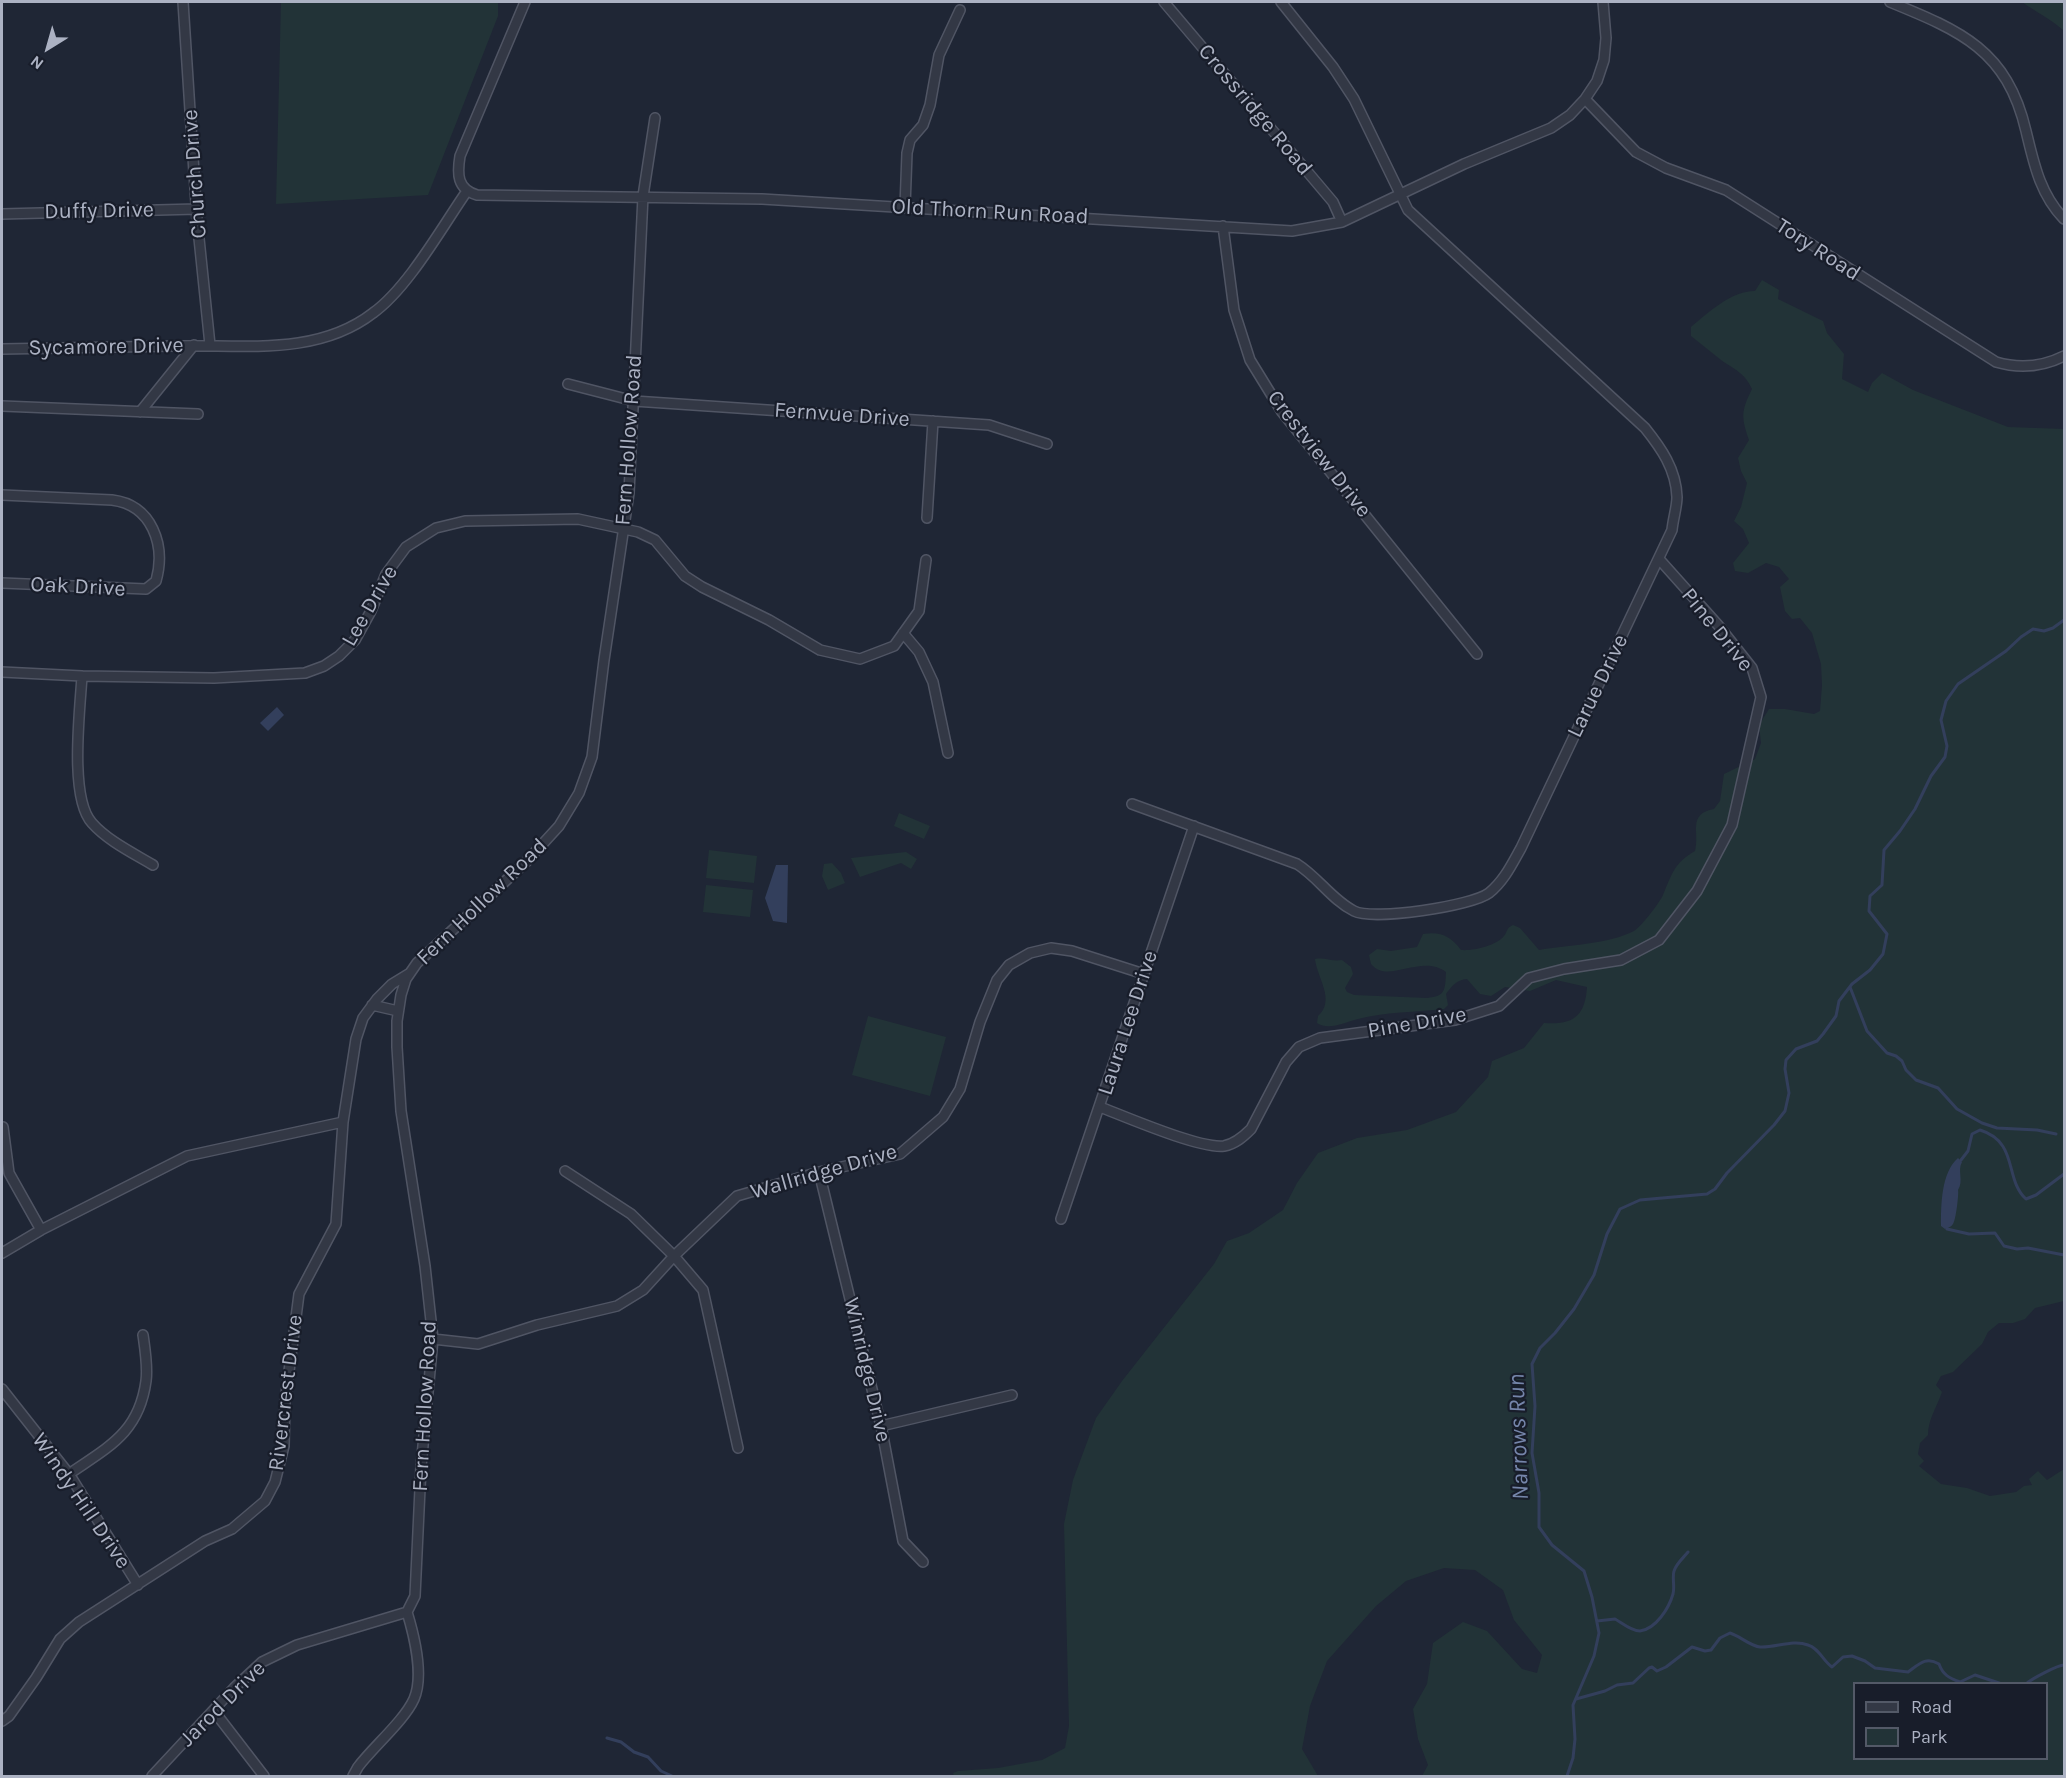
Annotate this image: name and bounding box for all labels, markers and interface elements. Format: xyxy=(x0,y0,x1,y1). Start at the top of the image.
north arrow xyxy=(18,18,78,78)
street label: Crossridge Road xyxy=(1192,39,1318,181)
text: N xyxy=(27,52,47,74)
street label: Church Drive xyxy=(177,109,213,239)
street label: Old Thorn Run Road xyxy=(891,194,1089,230)
street label: Duffy Drive xyxy=(44,197,154,225)
street label: Tory Road xyxy=(1771,213,1865,287)
street label: Sycamore Drive xyxy=(28,332,184,362)
street label: Fern Hollow Road xyxy=(610,354,648,526)
street label: Crestview Drive xyxy=(1261,385,1377,523)
street label: Fernvue Drive xyxy=(773,397,911,433)
street label: Lee Drive xyxy=(336,561,404,651)
street label: Oak Drive xyxy=(30,571,126,603)
street label: Pine Drive xyxy=(1675,583,1759,677)
street label: Larue Drive xyxy=(1562,630,1634,742)
street label: Fern Hollow Road xyxy=(411,833,553,971)
street label: Laura Lee Drive xyxy=(1092,947,1164,1099)
street label: Pine Drive xyxy=(1366,1001,1468,1045)
street label: Wallridge Drive xyxy=(748,1138,900,1206)
street label: Winridge Drive xyxy=(838,1295,896,1445)
street label: Rivercrest Drive xyxy=(263,1313,309,1473)
street label: Fern Hollow Road xyxy=(407,1320,443,1492)
water label: Narrows Run xyxy=(1502,1373,1536,1501)
street label: Windy Hill Drive xyxy=(26,1428,136,1574)
street label: Jarod Drive xyxy=(175,1656,271,1752)
legend xyxy=(1853,1682,2048,1760)
text: Road xyxy=(1911,1696,1952,1718)
text: Park xyxy=(1911,1726,1948,1748)

